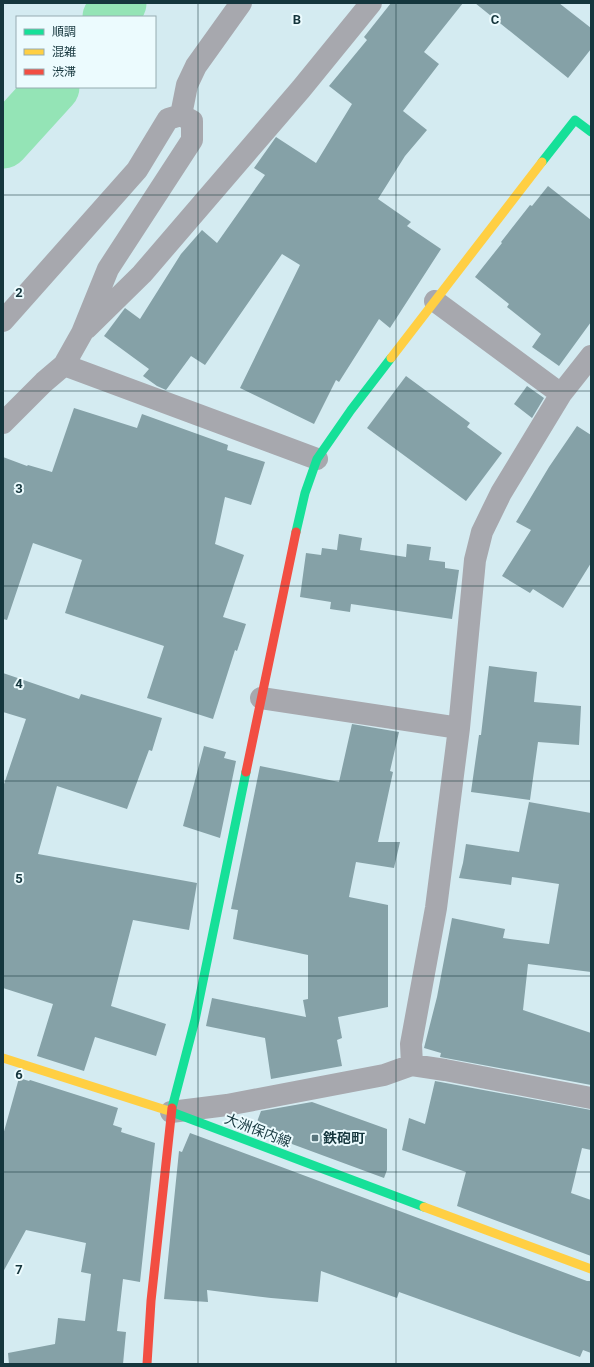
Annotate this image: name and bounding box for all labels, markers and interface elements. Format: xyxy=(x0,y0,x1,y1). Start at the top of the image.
text: B xyxy=(293,12,301,27)
text: C xyxy=(491,12,500,27)
legend xyxy=(16,16,156,88)
text: 順調 xyxy=(52,25,76,39)
text: 混雑 xyxy=(52,45,76,59)
text: 渋滞 xyxy=(52,65,76,79)
text: 2 xyxy=(15,285,23,300)
text: 3 xyxy=(15,481,23,496)
text: 4 xyxy=(15,676,23,691)
text: 5 xyxy=(15,871,23,886)
text: 6 xyxy=(15,1067,23,1082)
street label: 大洲保内線 xyxy=(222,1110,294,1150)
place label: 鉄砲町 xyxy=(323,1130,365,1146)
marker: 鉄砲町 xyxy=(310,1133,320,1143)
text: 7 xyxy=(15,1262,23,1277)

